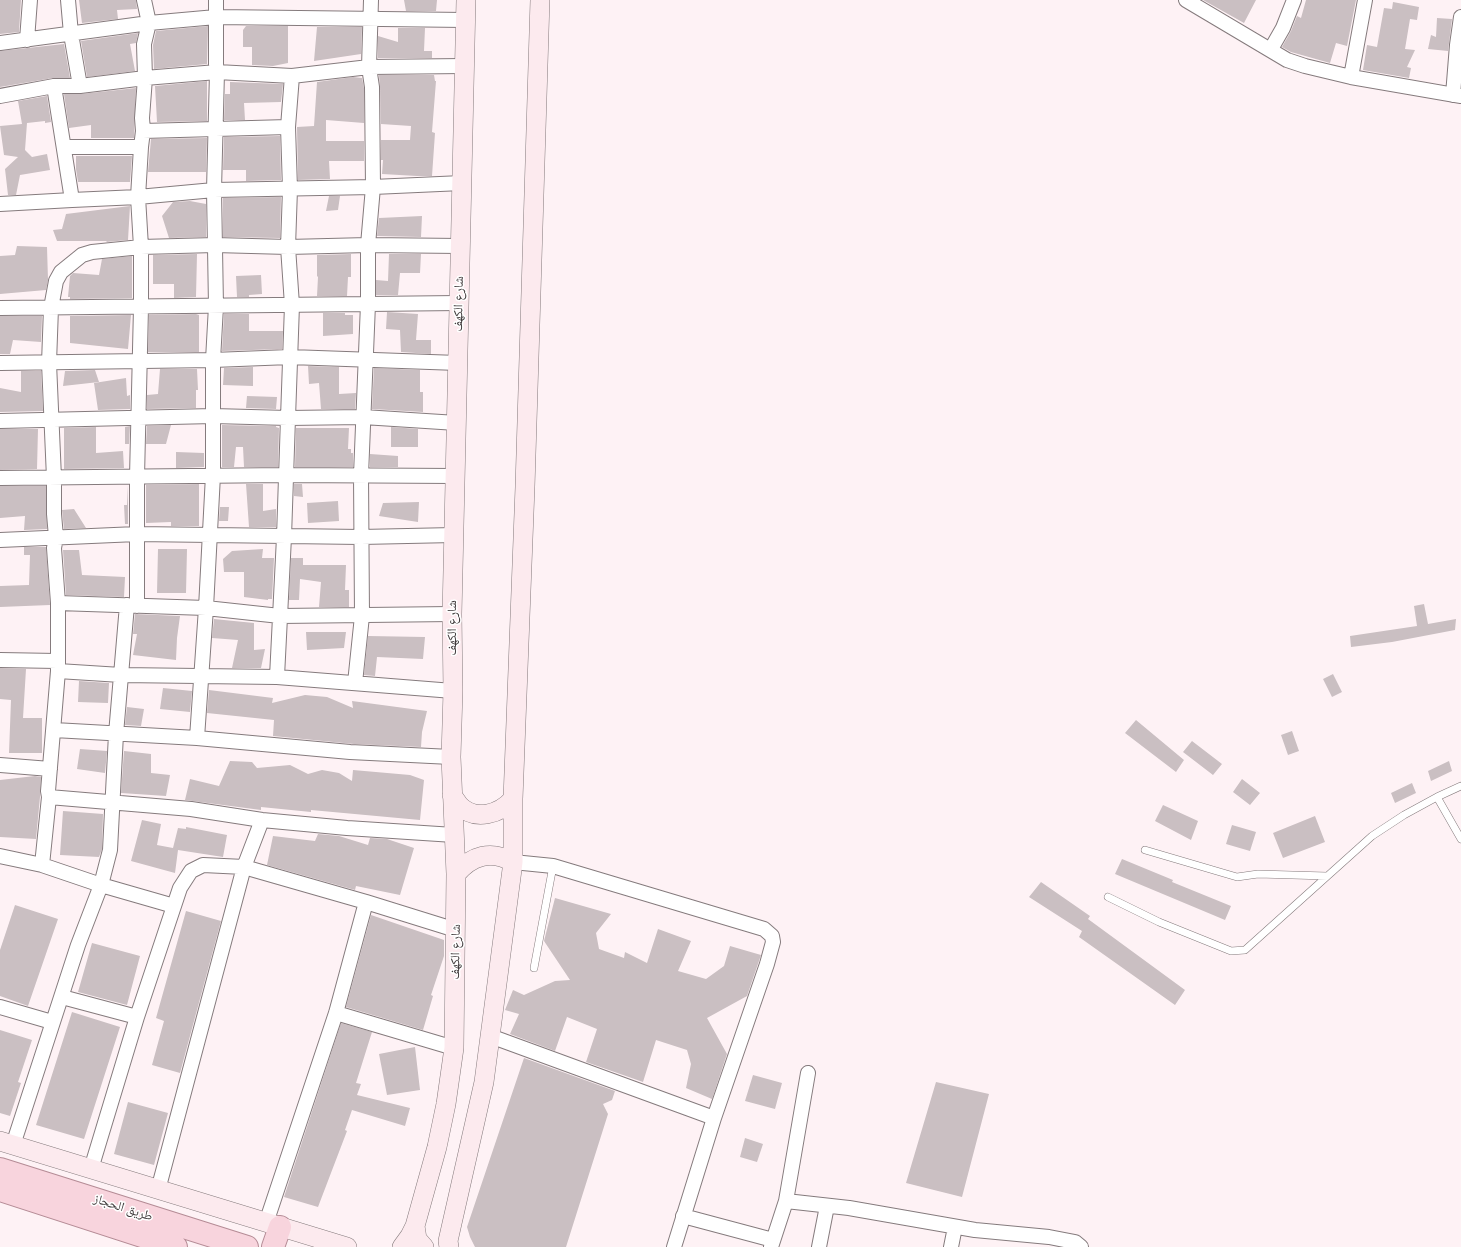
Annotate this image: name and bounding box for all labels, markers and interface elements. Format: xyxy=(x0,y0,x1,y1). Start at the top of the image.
street label: شارع الكهف xyxy=(451,276,467,332)
street label: شارع الكهف xyxy=(445,600,461,656)
street label: شارع الكهف xyxy=(448,924,464,980)
street label: طريق الحجاز xyxy=(91,1191,155,1225)

